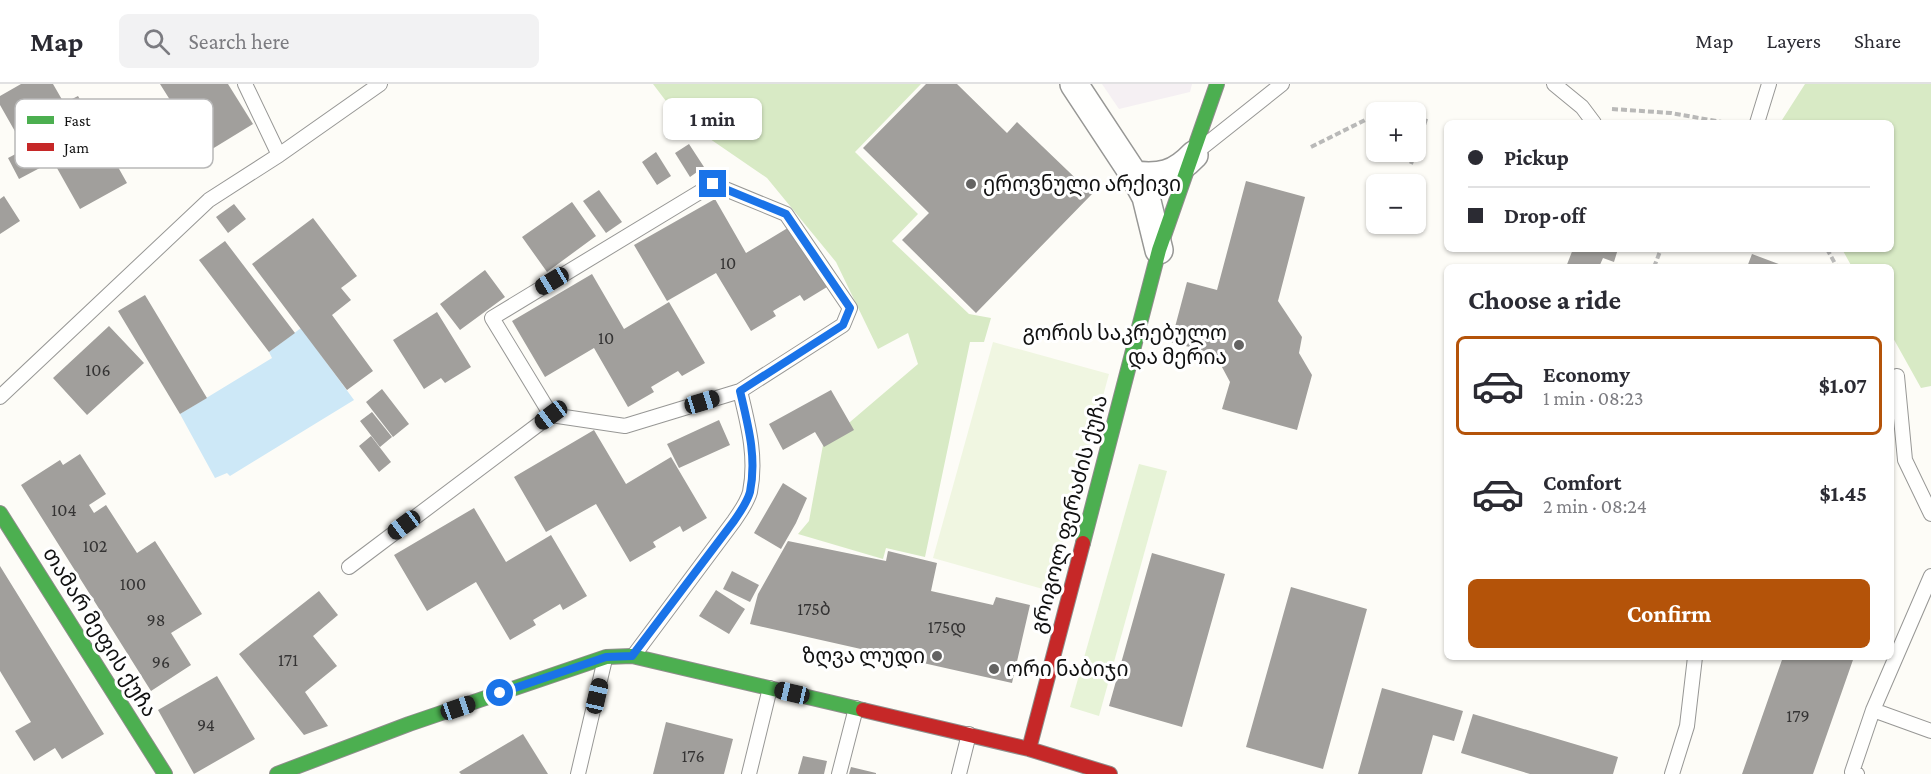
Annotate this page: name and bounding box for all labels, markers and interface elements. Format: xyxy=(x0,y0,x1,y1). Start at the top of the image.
search box xyxy=(119,14,539,68)
icon: search xyxy=(140,25,173,58)
text: Map xyxy=(30,26,83,57)
text: Search here xyxy=(188,29,289,54)
text: Map xyxy=(1695,29,1734,53)
text: Layers xyxy=(1767,29,1821,53)
text: Share xyxy=(1854,29,1901,53)
callout: 1 min xyxy=(664,97,762,139)
legend xyxy=(15,99,213,168)
map controls xyxy=(1366,102,1426,234)
button: + xyxy=(1366,102,1426,162)
text: 1 min xyxy=(690,108,735,130)
text: Fast xyxy=(64,112,91,129)
text: Jam xyxy=(62,139,89,157)
text: Pickup xyxy=(1504,145,1569,170)
route end xyxy=(699,170,726,197)
place label: ეროვნული არქივი xyxy=(983,172,1181,197)
button: − xyxy=(1366,174,1426,234)
marker: ეროვნული არქივი xyxy=(964,177,978,191)
text: Drop-off xyxy=(1504,203,1586,228)
house number: 10 xyxy=(720,253,736,273)
car xyxy=(532,264,572,298)
text: Choose a ride xyxy=(1468,285,1621,315)
place label: გორის საკრებულო და მერია xyxy=(1022,321,1227,370)
house number: 10 xyxy=(598,328,614,348)
marker: გორის საკრებულო და მერია xyxy=(1232,338,1246,352)
icon: car xyxy=(1471,359,1525,413)
house number: 106 xyxy=(85,360,111,380)
text: Economy xyxy=(1543,362,1630,387)
text: $1.07 xyxy=(1819,373,1867,398)
text: 1 min · 08:23 xyxy=(1543,387,1643,409)
car xyxy=(682,388,722,416)
street label: გრიგოლ ფერაძის ქუჩა xyxy=(1026,392,1113,636)
car xyxy=(531,397,571,433)
icon: car xyxy=(1471,467,1525,521)
text: Comfort xyxy=(1543,470,1621,495)
text: $1.45 xyxy=(1819,481,1867,506)
text: 2 min · 08:24 xyxy=(1543,495,1647,517)
house number: 104 xyxy=(51,500,77,520)
car xyxy=(384,507,424,543)
house number: 102 xyxy=(83,536,107,556)
street label: თამარ მეფის ქუჩა xyxy=(38,543,162,721)
house number: 100 xyxy=(120,574,146,594)
button: Confirm xyxy=(1468,579,1870,648)
house number: 175ბ xyxy=(797,599,831,619)
house number: 98 xyxy=(147,610,165,630)
house number: 175დ xyxy=(928,617,966,638)
place label: ზღვა ლუდი xyxy=(802,644,925,669)
marker: ზღვა ლუდი xyxy=(930,649,944,663)
house number: 171 xyxy=(278,650,298,670)
house number: 96 xyxy=(152,652,170,672)
place label: ორი ნაბიჯი xyxy=(1006,657,1128,681)
marker: ორი ნაბიჯი xyxy=(987,662,1001,676)
car xyxy=(584,676,610,716)
route start xyxy=(486,679,513,706)
car xyxy=(772,680,812,706)
car xyxy=(438,694,478,722)
house number: 179 xyxy=(1786,706,1810,726)
house number: 94 xyxy=(197,715,215,735)
house number: 176 xyxy=(681,746,705,766)

